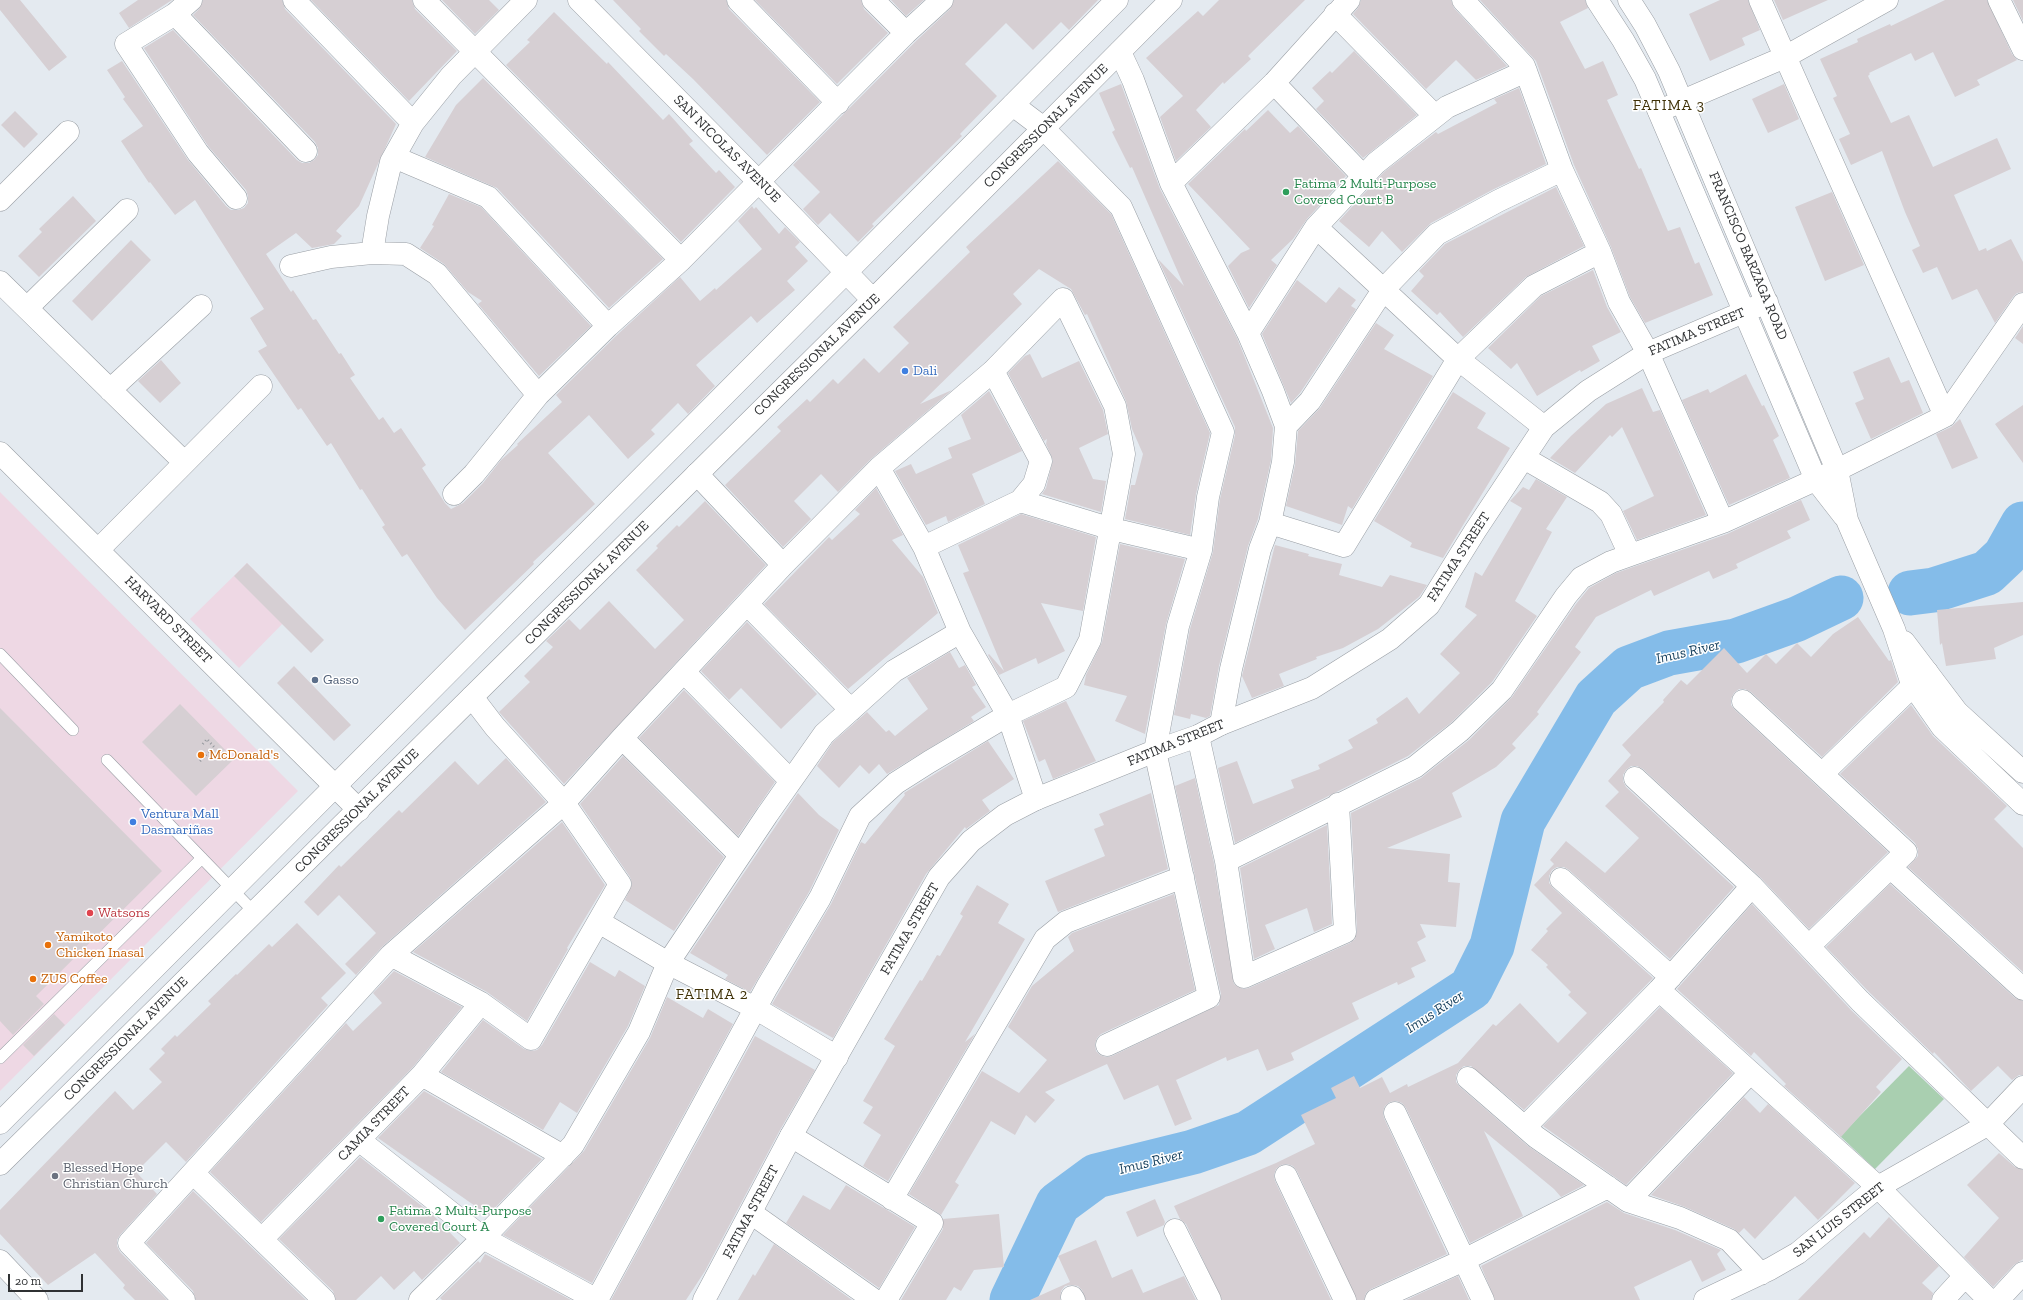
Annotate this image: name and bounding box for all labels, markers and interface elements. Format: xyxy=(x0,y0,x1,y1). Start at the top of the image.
street label: CONGRESSIONAL AVENUE xyxy=(980,60,1112,192)
street label: SAN NICOLAS AVENUE xyxy=(670,92,784,206)
district label: FATIMA 3 xyxy=(1633,97,1705,115)
street label: FRANCISCO BARZAGA ROAD xyxy=(1705,169,1791,343)
place label: Fatima 2 Multi-Purpose Covered Court B xyxy=(1294,176,1436,208)
marker: Fatima 2 Multi-Purpose Covered Court B xyxy=(1281,187,1291,197)
street label: CONGRESSIONAL AVENUE xyxy=(750,290,884,420)
street label: FATIMA STREET xyxy=(1646,304,1748,360)
place label: Dali xyxy=(913,363,937,379)
marker: Dali xyxy=(900,366,910,376)
street label: FATIMA STREET xyxy=(1424,509,1494,605)
street label: CONGRESSIONAL AVENUE xyxy=(521,517,653,649)
street label: HARVARD STREET xyxy=(121,573,215,667)
water label: Imus River xyxy=(1654,636,1722,668)
place label: Gasso xyxy=(323,672,359,688)
marker: Gasso xyxy=(310,675,320,685)
street label: FATIMA STREET xyxy=(1125,716,1227,770)
street label: CONGRESSIONAL AVENUE xyxy=(291,745,423,877)
place label: McDonald's xyxy=(209,747,279,763)
marker: McDonald's xyxy=(196,750,206,760)
place label: Ventura Mall Dasmariñas xyxy=(141,806,219,838)
marker: Ventura Mall Dasmariñas xyxy=(128,817,138,827)
street label: FATIMA STREET xyxy=(877,880,943,978)
place label: Watsons xyxy=(98,905,150,921)
marker: Watsons xyxy=(85,908,95,918)
place label: Yamikoto Chicken Inasal xyxy=(56,929,144,962)
marker: Yamikoto Chicken Inasal xyxy=(43,940,53,950)
place label: ZUS Coffee xyxy=(41,971,108,987)
street label: CONGRESSIONAL AVENUE xyxy=(60,973,192,1105)
marker: ZUS Coffee xyxy=(28,974,38,984)
district label: FATIMA 2 xyxy=(676,986,748,1004)
water label: Imus River xyxy=(1403,987,1467,1037)
street label: CAMIA STREET xyxy=(334,1083,414,1165)
water label: Imus River xyxy=(1117,1145,1185,1179)
place label: Blessed Hope Christian Church xyxy=(63,1160,168,1192)
street label: FATIMA STREET xyxy=(719,1163,783,1261)
marker: Blessed Hope Christian Church xyxy=(50,1171,60,1181)
street label: SAN LUIS STREET xyxy=(1790,1179,1888,1261)
place label: Fatima 2 Multi-Purpose Covered Court A xyxy=(389,1203,531,1236)
marker: Fatima 2 Multi-Purpose Covered Court A xyxy=(376,1214,386,1224)
scale bar xyxy=(10,1266,85,1292)
text: 20 m xyxy=(15,1274,41,1288)

